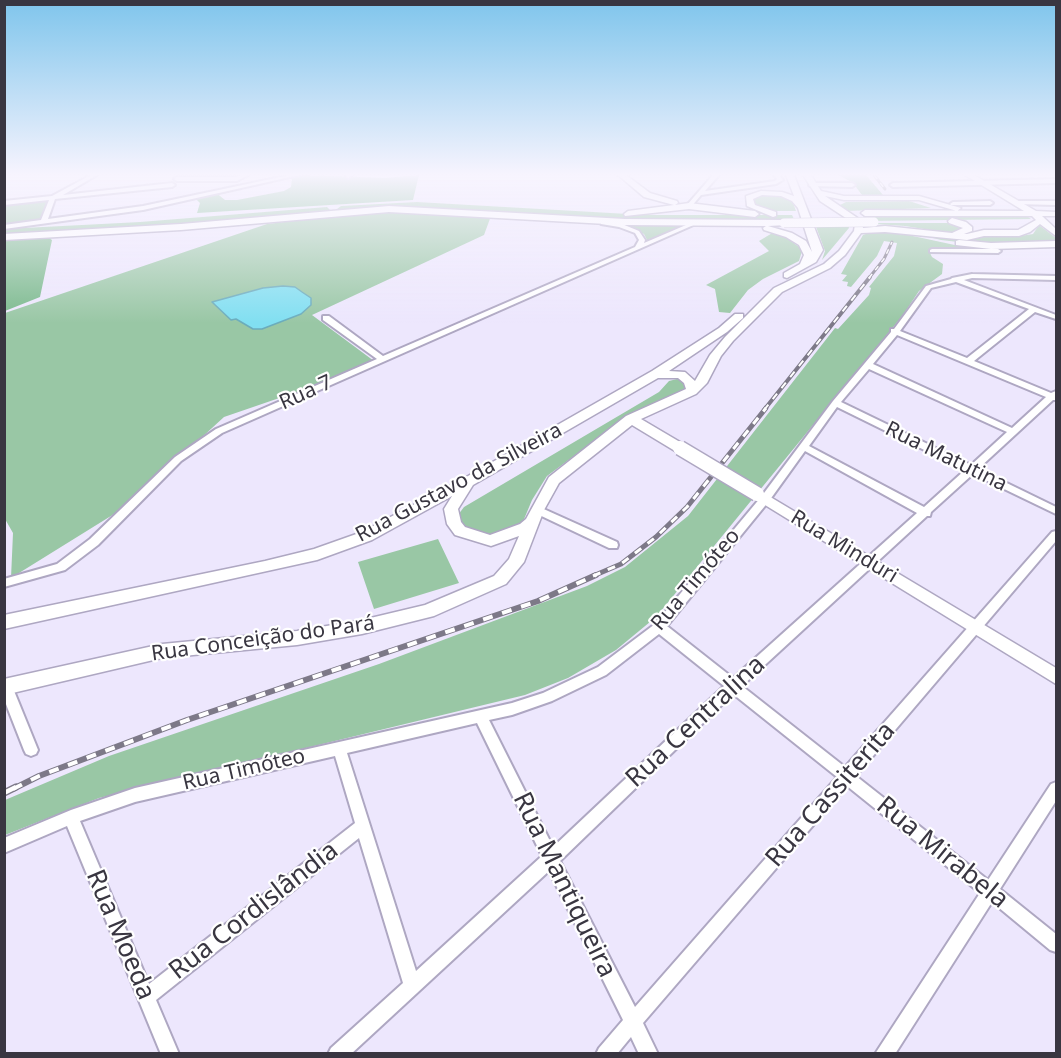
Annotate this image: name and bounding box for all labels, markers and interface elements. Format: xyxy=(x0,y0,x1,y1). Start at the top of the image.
street label: Rua 7 xyxy=(276,370,336,416)
street label: Rua Matutina xyxy=(881,417,1011,497)
street label: Rua Gustavo da Silveira xyxy=(351,418,567,548)
street label: Rua Minduri xyxy=(786,505,902,589)
street label: Rua Timóteo xyxy=(646,524,746,636)
street label: Rua Conceição do Pará xyxy=(150,611,376,667)
street label: Rua Centralina xyxy=(620,650,772,794)
street label: Rua Cassiterita xyxy=(760,716,902,874)
street label: Rua Timóteo xyxy=(180,744,308,796)
street label: Rua Mantiqueira xyxy=(506,787,622,983)
street label: Rua Mirabela xyxy=(870,790,1014,916)
street label: Rua Cordislândia xyxy=(163,835,345,987)
street label: Rua Moeda xyxy=(79,865,161,1005)

